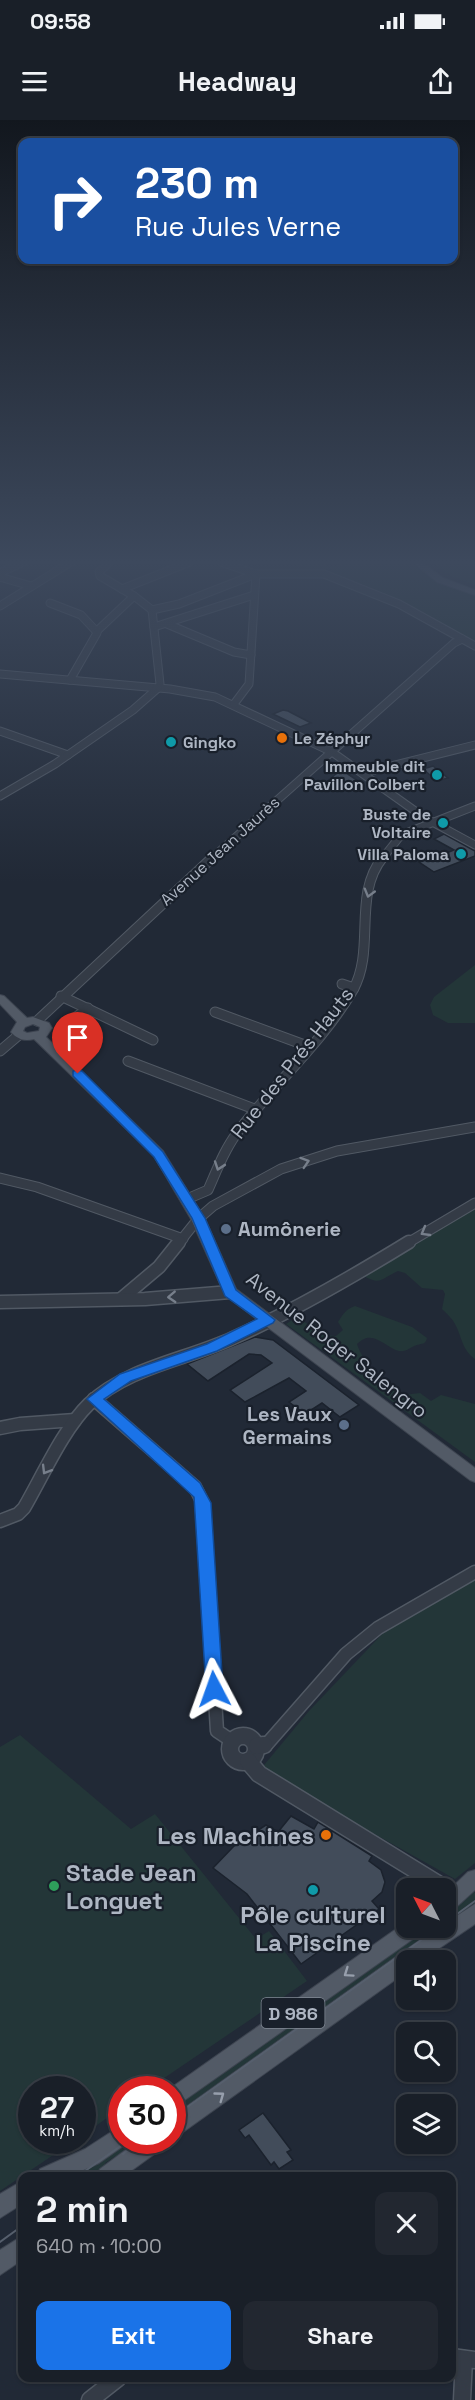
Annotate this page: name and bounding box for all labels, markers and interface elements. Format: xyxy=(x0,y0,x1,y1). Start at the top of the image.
text: 09:58 xyxy=(30,7,91,35)
text: Headway xyxy=(178,64,297,99)
icon: menu xyxy=(18,65,51,98)
icon: share xyxy=(424,65,457,98)
text: 230 m xyxy=(135,157,259,210)
icon: right xyxy=(36,162,114,240)
text: Rue Jules Verne xyxy=(135,209,341,244)
place label: Le Zéphyr xyxy=(294,728,370,749)
marker: Le Zéphyr xyxy=(275,731,289,745)
place label: Gingko xyxy=(183,732,236,753)
marker: Gingko xyxy=(164,735,178,749)
place label: Immeuble dit Pavillon Colbert xyxy=(304,756,425,795)
marker: Immeuble dit Pavillon Colbert xyxy=(430,768,444,782)
street label: Avenue Jean Jaurès xyxy=(156,792,284,910)
place label: Buste de Voltaire xyxy=(363,804,431,843)
marker: Buste de Voltaire xyxy=(436,816,450,830)
place label: Villa Paloma xyxy=(357,844,449,865)
marker: Villa Paloma xyxy=(454,847,468,861)
one-way arrow xyxy=(363,888,376,898)
street label: Rue des Prés Hauts xyxy=(225,982,359,1144)
pin xyxy=(52,1012,103,1074)
icon: arrive xyxy=(61,1021,94,1054)
one-way arrow xyxy=(299,1156,310,1169)
one-way arrow xyxy=(214,1160,227,1171)
place label: Aumônerie xyxy=(238,1216,341,1242)
marker: Aumônerie xyxy=(219,1222,233,1236)
one-way arrow xyxy=(420,1225,431,1236)
street label: Avenue Roger Salengro xyxy=(241,1266,433,1424)
one-way arrow xyxy=(168,1291,177,1304)
place label: Les Vaux Germains xyxy=(243,1401,332,1450)
marker: Les Vaux Germains xyxy=(337,1418,351,1432)
one-way arrow xyxy=(42,1464,53,1474)
position arrow xyxy=(182,1657,246,1721)
place label: Les Machines xyxy=(157,1820,314,1851)
marker: Les Machines xyxy=(319,1828,333,1842)
place label: Stade Jean Longuet xyxy=(66,1857,197,1916)
north arrow xyxy=(396,1878,456,1938)
map controls xyxy=(396,1878,456,2154)
marker: Stade Jean Longuet xyxy=(47,1879,61,1893)
marker: Pôle culturel La Piscine xyxy=(306,1883,320,1897)
place label: Pôle culturel La Piscine xyxy=(240,1899,386,1958)
button: sound xyxy=(396,1950,456,2010)
one-way arrow xyxy=(343,1966,354,1977)
road number: D 986 xyxy=(262,1998,324,2028)
button: search xyxy=(396,2022,456,2082)
speed limit sign: 30 xyxy=(108,2076,186,2154)
text: 27 xyxy=(40,2088,74,2127)
one-way arrow xyxy=(214,2092,225,2103)
button: layers xyxy=(396,2094,456,2154)
text: km/h xyxy=(39,2121,75,2140)
text: 2 min xyxy=(36,2187,129,2233)
button: close xyxy=(375,2192,438,2255)
text: 640 m · 10:00 xyxy=(36,2233,162,2259)
button: Exit xyxy=(36,2301,231,2370)
button: Share xyxy=(243,2301,438,2370)

